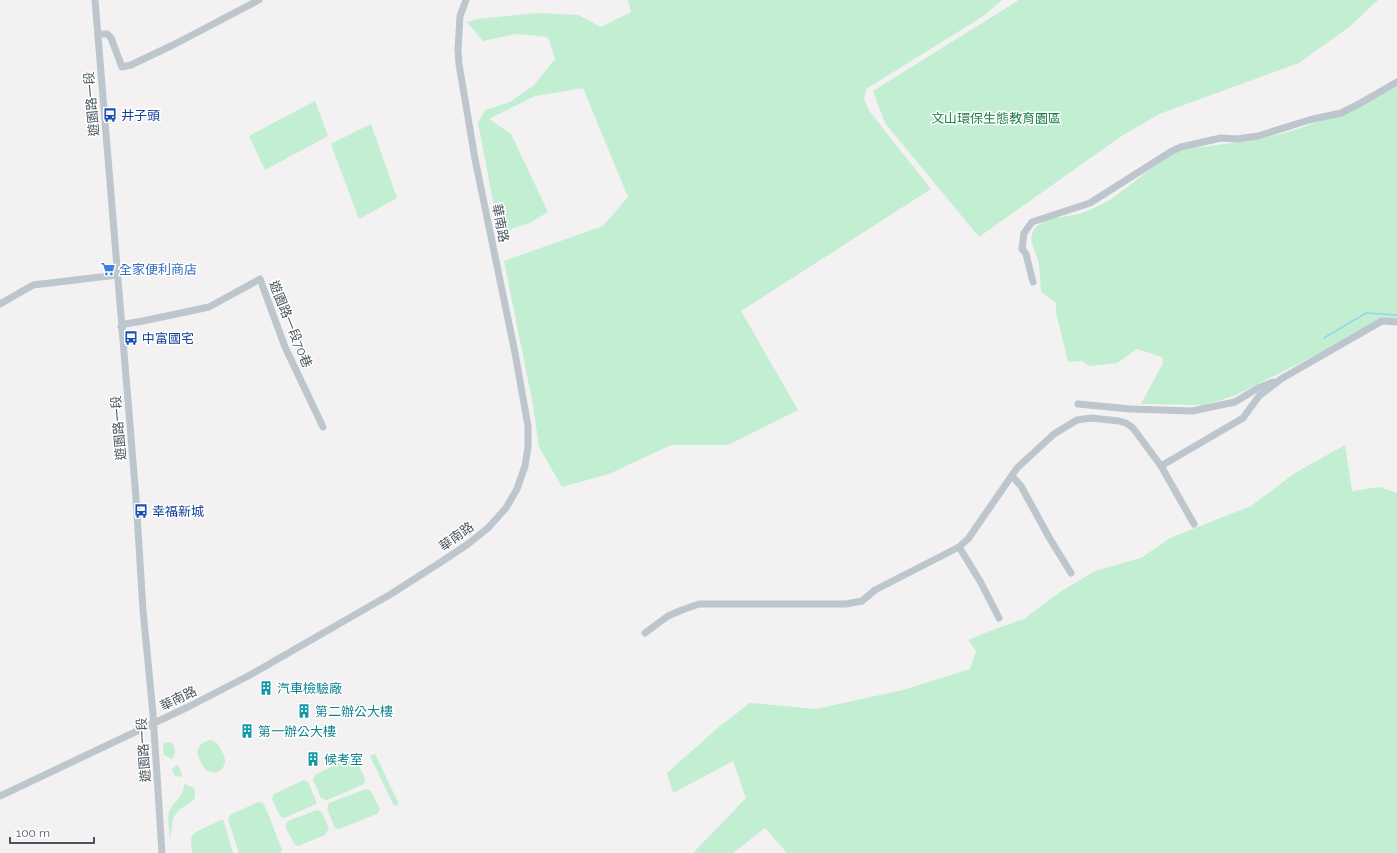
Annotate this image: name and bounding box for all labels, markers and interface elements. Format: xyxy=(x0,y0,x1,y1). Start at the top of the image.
street label: 遊園路一段 xyxy=(81,71,102,137)
bus stop icon: 井子頭 xyxy=(102,107,118,123)
place label: 井子頭 xyxy=(121,108,160,123)
park label: 文山環保生態教育園區 xyxy=(931,111,1061,126)
street label: 華南路 xyxy=(489,203,512,244)
supermarket icon: 全家便利商店 xyxy=(100,261,116,277)
place label: 全家便利商店 xyxy=(119,262,197,277)
street label: 遊園路一段70巷 xyxy=(266,278,315,370)
bus stop icon: 中富國宅 xyxy=(123,330,139,346)
place label: 中富國宅 xyxy=(142,331,194,346)
street label: 遊園路一段 xyxy=(108,395,129,461)
bus stop icon: 幸福新城 xyxy=(133,503,149,519)
place label: 幸福新城 xyxy=(152,504,204,519)
street label: 華南路 xyxy=(436,519,476,554)
building icon: 汽車檢驗廠 xyxy=(258,680,274,696)
place label: 汽車檢驗廠 xyxy=(277,681,342,696)
street label: 華南路 xyxy=(157,683,199,714)
building icon: 第二辦公大樓 xyxy=(296,703,312,719)
place label: 第二辦公大樓 xyxy=(315,704,393,719)
street label: 遊園路一段 xyxy=(134,717,153,783)
building icon: 第一辦公大樓 xyxy=(239,723,255,739)
place label: 第一辦公大樓 xyxy=(258,724,336,739)
building icon: 候考室 xyxy=(305,751,321,767)
place label: 候考室 xyxy=(324,752,363,767)
scale bar xyxy=(10,819,94,845)
text: 100 m xyxy=(16,826,50,840)

